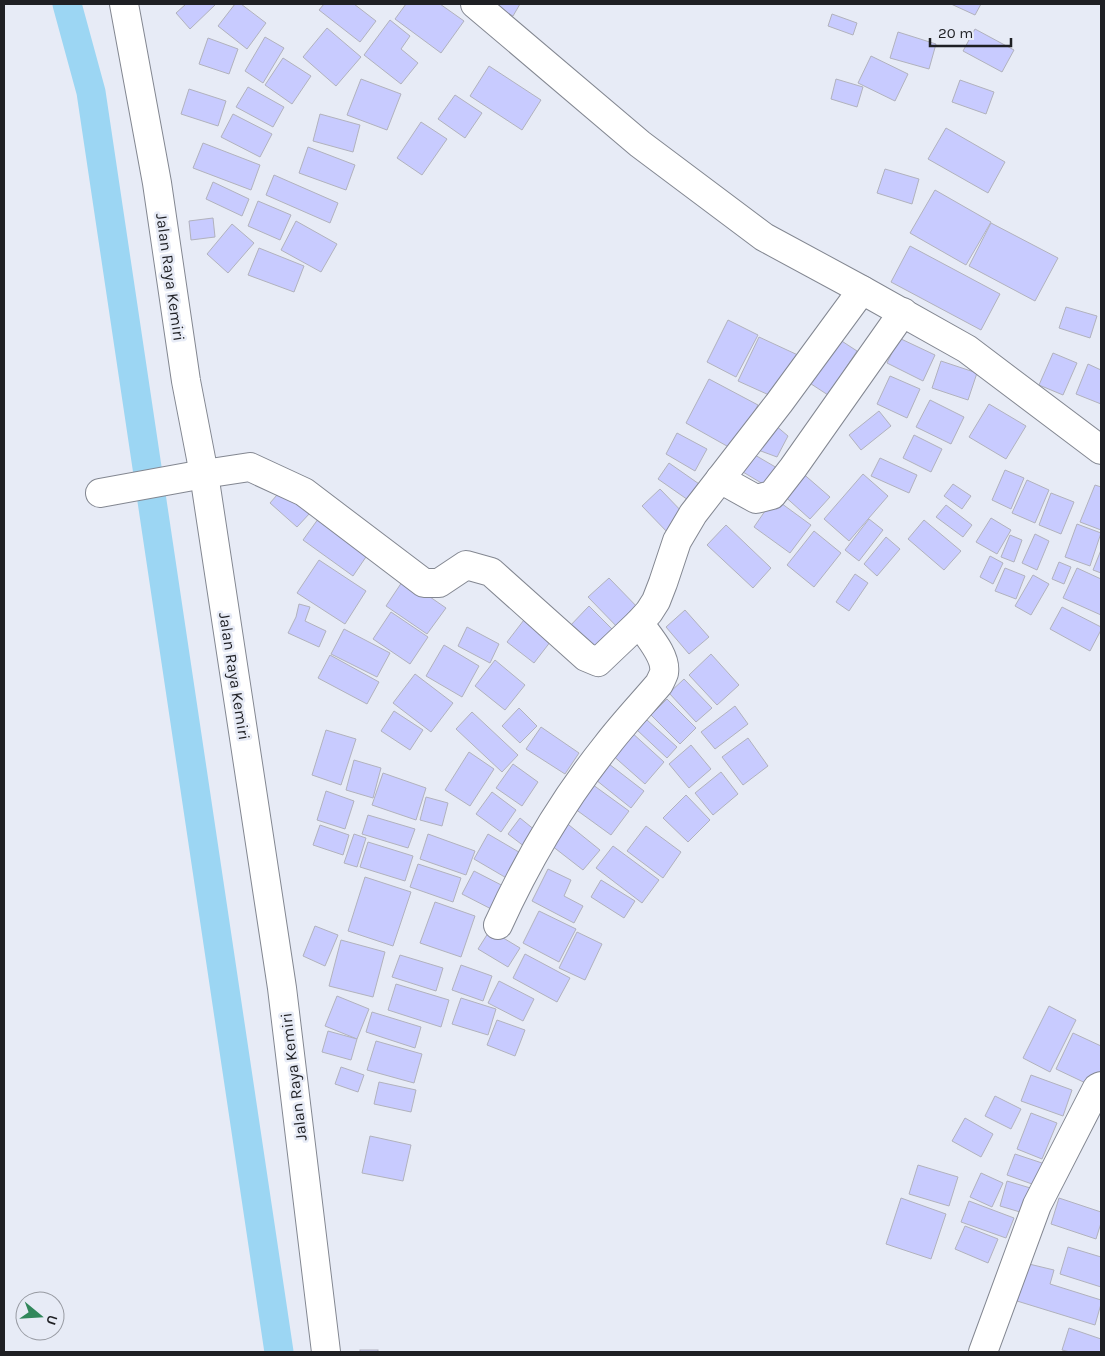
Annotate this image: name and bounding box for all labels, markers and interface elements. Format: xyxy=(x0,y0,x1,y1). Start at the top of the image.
scale bar xyxy=(930,15,1011,47)
text: 20 m xyxy=(938,24,973,42)
street label: Jalan Raya Kemiri xyxy=(152,212,189,342)
street label: Jalan Raya Kemiri xyxy=(215,611,254,741)
street label: Jalan Raya Kemiri xyxy=(276,1012,311,1142)
north arrow xyxy=(15,1291,65,1341)
text: U xyxy=(42,1313,61,1327)

